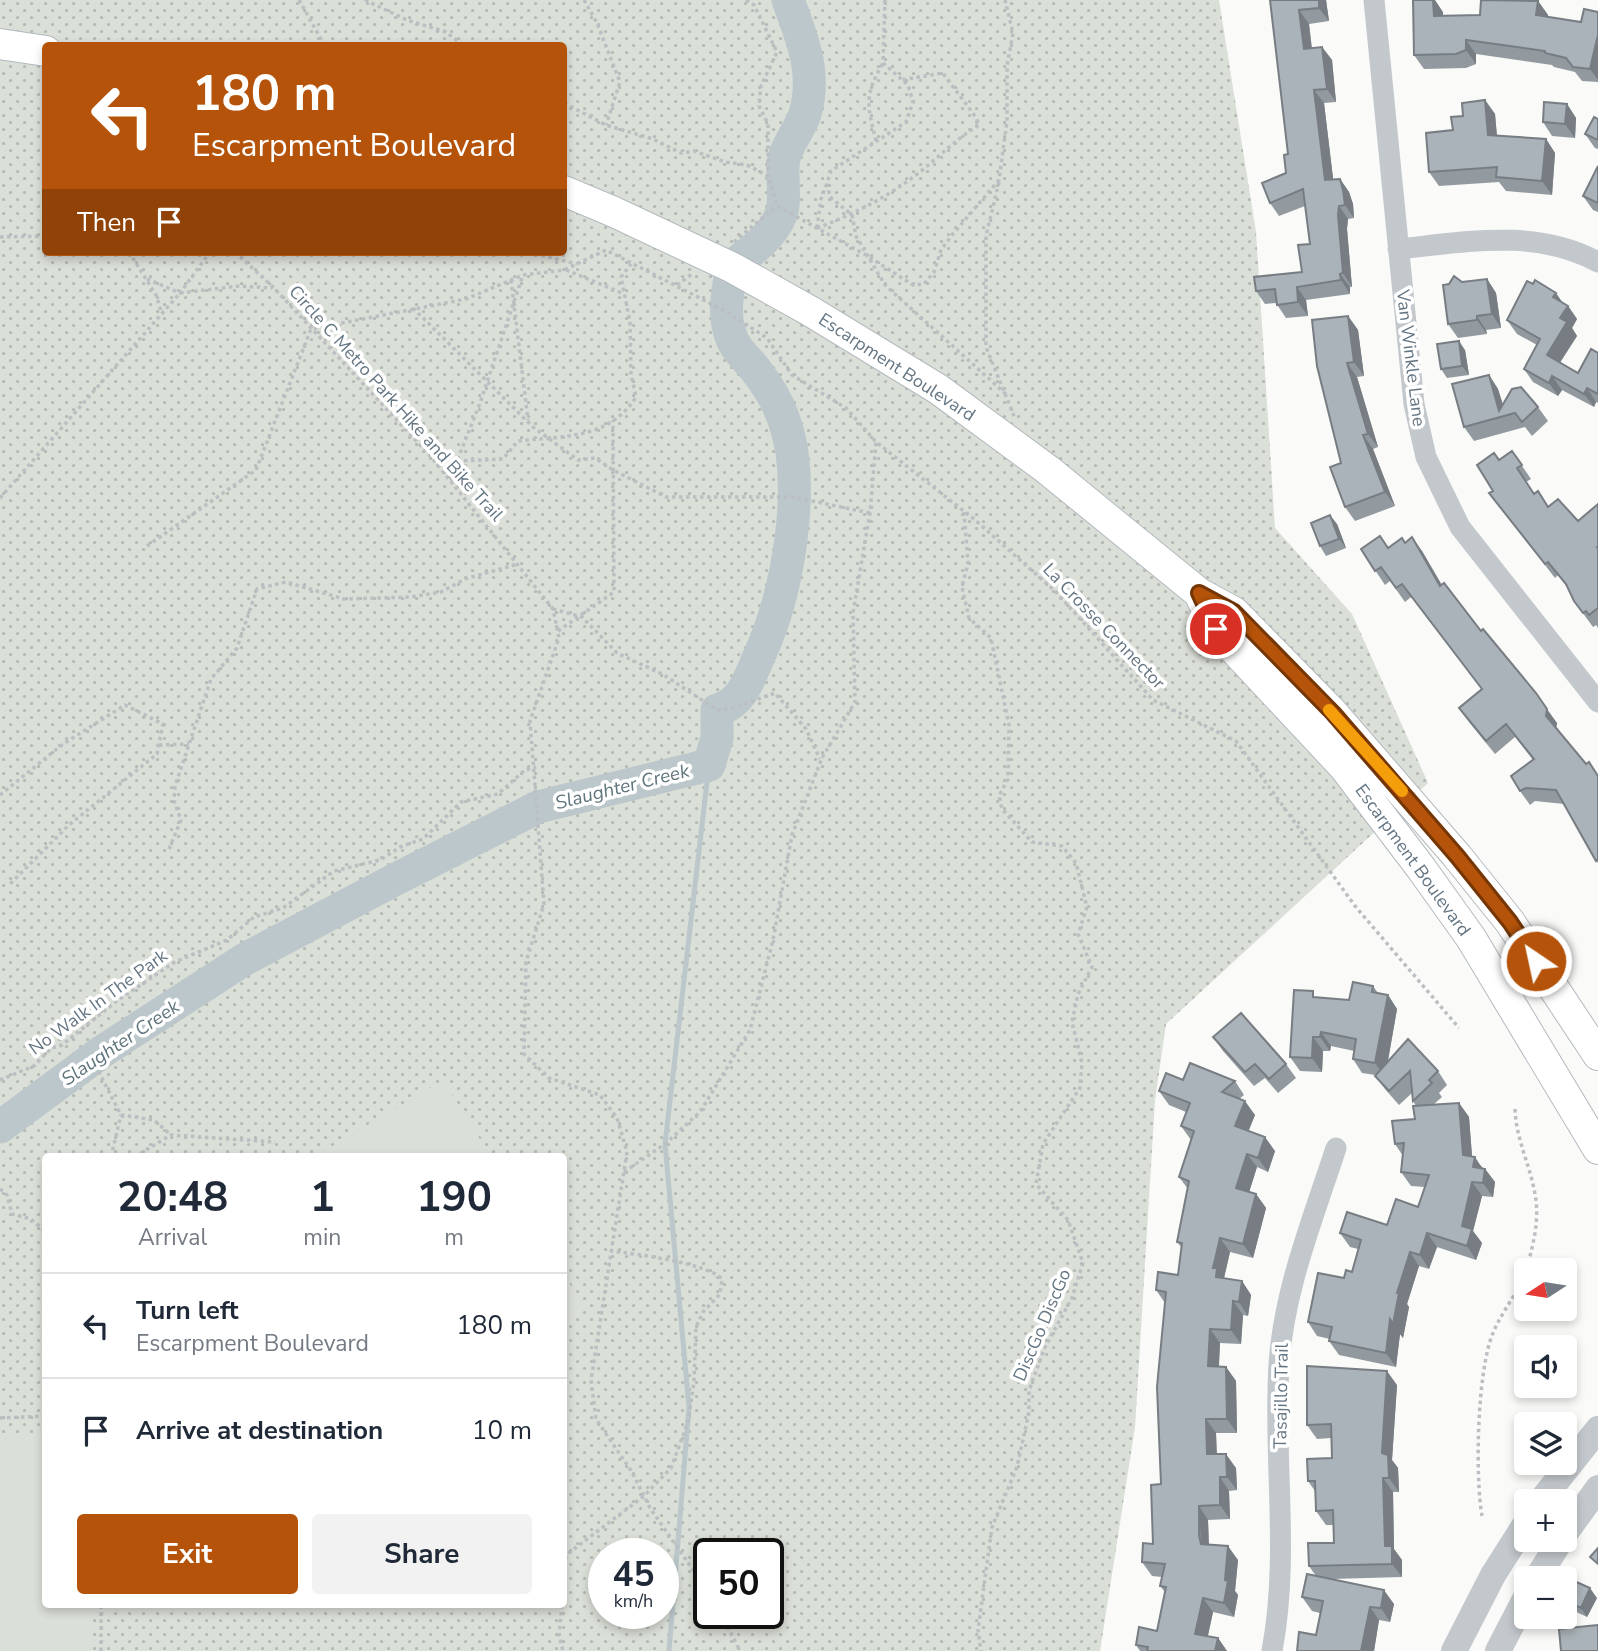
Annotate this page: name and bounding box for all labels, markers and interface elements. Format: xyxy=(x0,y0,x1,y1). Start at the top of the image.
text: 180 m xyxy=(192,60,336,127)
icon: left xyxy=(77,70,168,161)
text: Escarpment Boulevard xyxy=(192,124,516,167)
icon: arrive xyxy=(150,203,188,241)
text: Then xyxy=(77,205,136,240)
street label: Circle C Metro Park Hike and Bike Trail xyxy=(283,280,509,527)
street label: Van Winkle Lane xyxy=(1391,287,1431,428)
street label: Escarpment Boulevard xyxy=(814,307,980,427)
street label: La Crosse Connector xyxy=(1038,558,1171,695)
pin xyxy=(1186,599,1246,659)
icon: arrive xyxy=(1197,610,1235,648)
water label: Slaughter Creek xyxy=(552,758,693,816)
street label: Escarpment Boulevard xyxy=(1350,779,1476,941)
position arrow xyxy=(1499,924,1573,998)
street label: No Walk In The Park xyxy=(24,943,173,1060)
water label: Slaughter Creek xyxy=(56,993,185,1092)
text: 20:48 xyxy=(117,1169,228,1226)
text: 1 xyxy=(310,1169,335,1226)
text: 190 xyxy=(416,1169,492,1226)
text: Arrival xyxy=(138,1222,207,1253)
text: min xyxy=(303,1222,341,1253)
text: m xyxy=(444,1222,464,1253)
north arrow xyxy=(1514,1258,1577,1321)
map controls xyxy=(1514,1258,1577,1629)
street label: DiscGo DiscGo xyxy=(1008,1265,1076,1385)
text: Turn left xyxy=(136,1293,239,1328)
icon: left xyxy=(77,1307,115,1345)
text: 180 m xyxy=(456,1308,532,1343)
text: Escarpment Boulevard xyxy=(136,1328,369,1359)
button: sound xyxy=(1514,1335,1577,1398)
street label: Tasajillo Trail xyxy=(1268,1342,1294,1449)
icon: arrive xyxy=(77,1412,115,1450)
button: layers xyxy=(1514,1412,1577,1475)
text: Arrive at destination xyxy=(136,1413,383,1448)
text: 10 m xyxy=(472,1413,532,1448)
button: + xyxy=(1514,1489,1577,1552)
button: Exit xyxy=(77,1514,298,1594)
button: Share xyxy=(312,1514,532,1594)
speed limit sign: 50 xyxy=(693,1538,784,1629)
text: 45 xyxy=(612,1551,655,1598)
button: − xyxy=(1514,1566,1577,1629)
text: km/h xyxy=(614,1589,653,1613)

